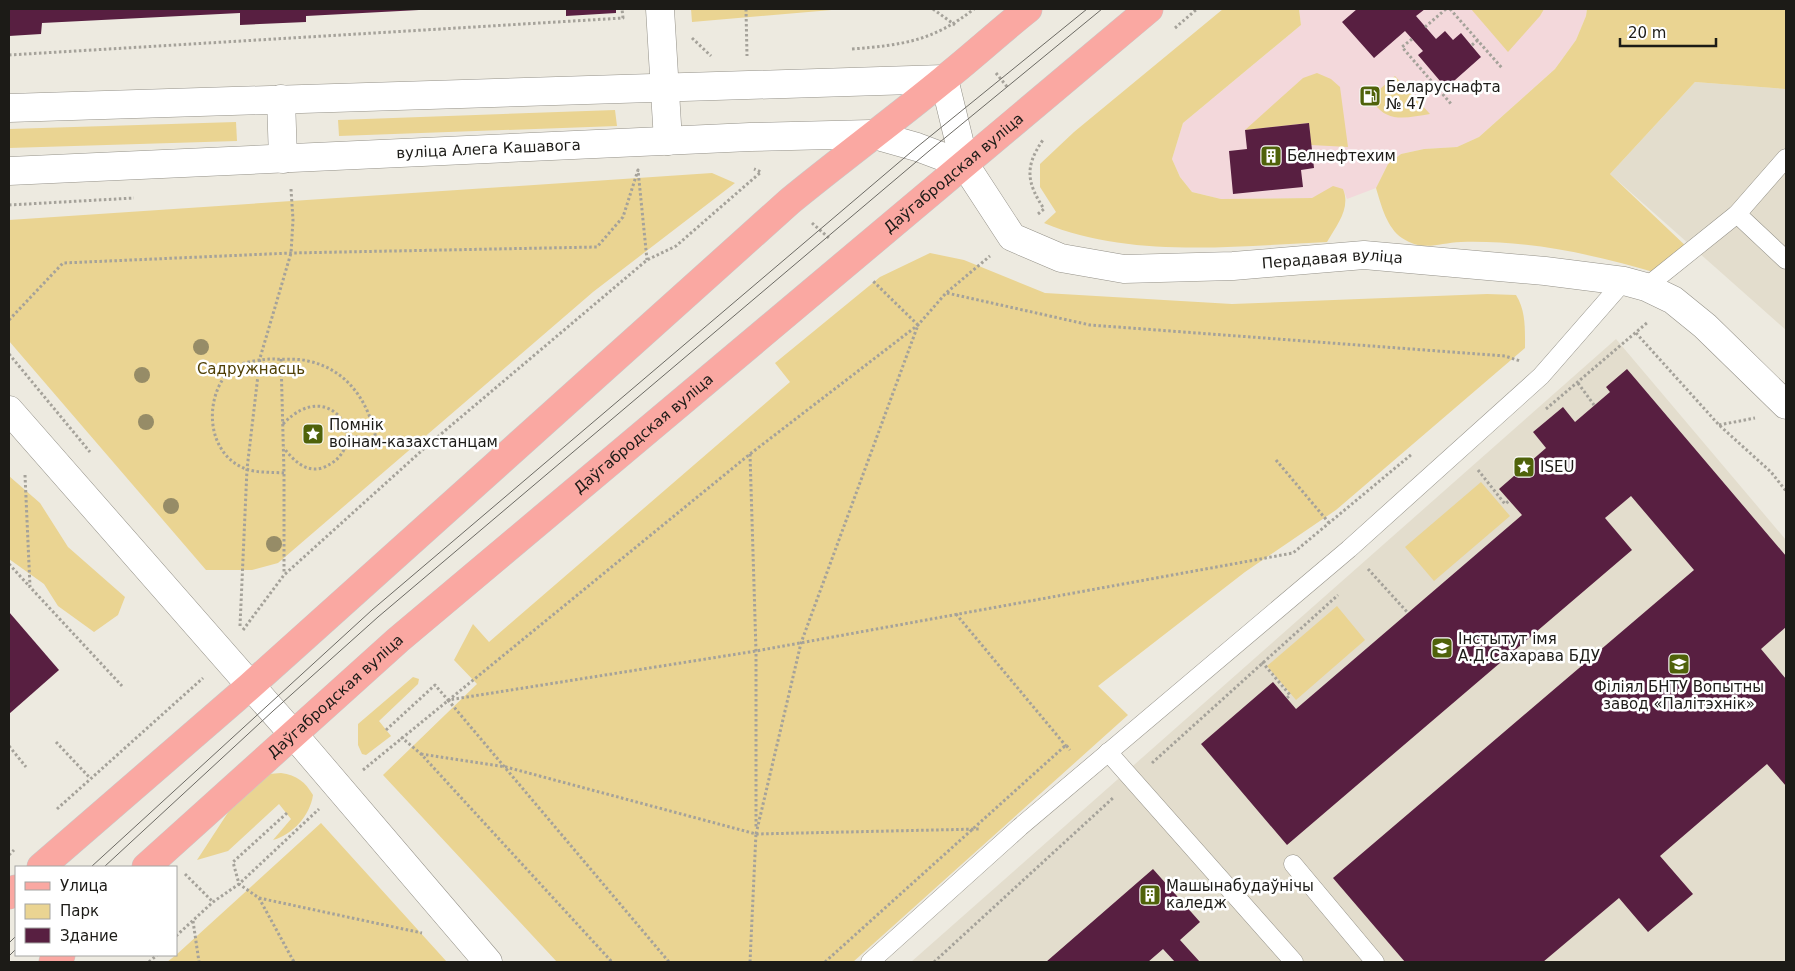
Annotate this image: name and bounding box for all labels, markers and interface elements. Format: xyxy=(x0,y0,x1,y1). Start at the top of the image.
scale bar xyxy=(1620,15,1716,47)
text: 20 m xyxy=(1628,24,1666,42)
place label: Беларуснафта № 47 xyxy=(1386,78,1501,113)
fuel station icon: Беларуснафта № 47 xyxy=(1358,84,1382,108)
street label: Даўгабродская вуліца xyxy=(880,109,1027,237)
street label: вуліца Алега Кашавога xyxy=(396,136,581,162)
building icon: Белнефтехим xyxy=(1259,144,1283,168)
place label: Белнефтехим xyxy=(1287,147,1396,165)
street label: Перадавая вуліца xyxy=(1261,246,1404,273)
park label: Садружнасць xyxy=(197,360,305,378)
street label: Даўгабродская вуліца xyxy=(570,370,717,497)
place label: Помнік воінам-казахстанцам xyxy=(329,416,498,451)
place icon: Помнік воінам-казахстанцам xyxy=(301,422,325,446)
place icon: ISEU xyxy=(1512,455,1536,479)
place label: ISEU xyxy=(1540,458,1574,476)
place label: Інстытут імя А.Д.Сахарава БДУ xyxy=(1458,630,1600,665)
street label: Даўгабродская вуліца xyxy=(264,631,407,762)
school or university icon: Інстытут імя А.Д.Сахарава БДУ xyxy=(1430,636,1454,660)
school or university icon: Філіял БНТУ Вопытны завод «Палітэхнік» xyxy=(1667,652,1691,676)
place label: Філіял БНТУ Вопытны завод «Палітэхнік» xyxy=(1594,678,1764,713)
legend xyxy=(15,866,178,956)
text: Улица xyxy=(60,877,108,895)
place label: Машынабудаўнічы каледж xyxy=(1166,877,1314,912)
building icon: Машынабудаўнічы каледж xyxy=(1138,883,1162,907)
text: Парк xyxy=(60,902,99,920)
text: Здание xyxy=(60,927,118,945)

